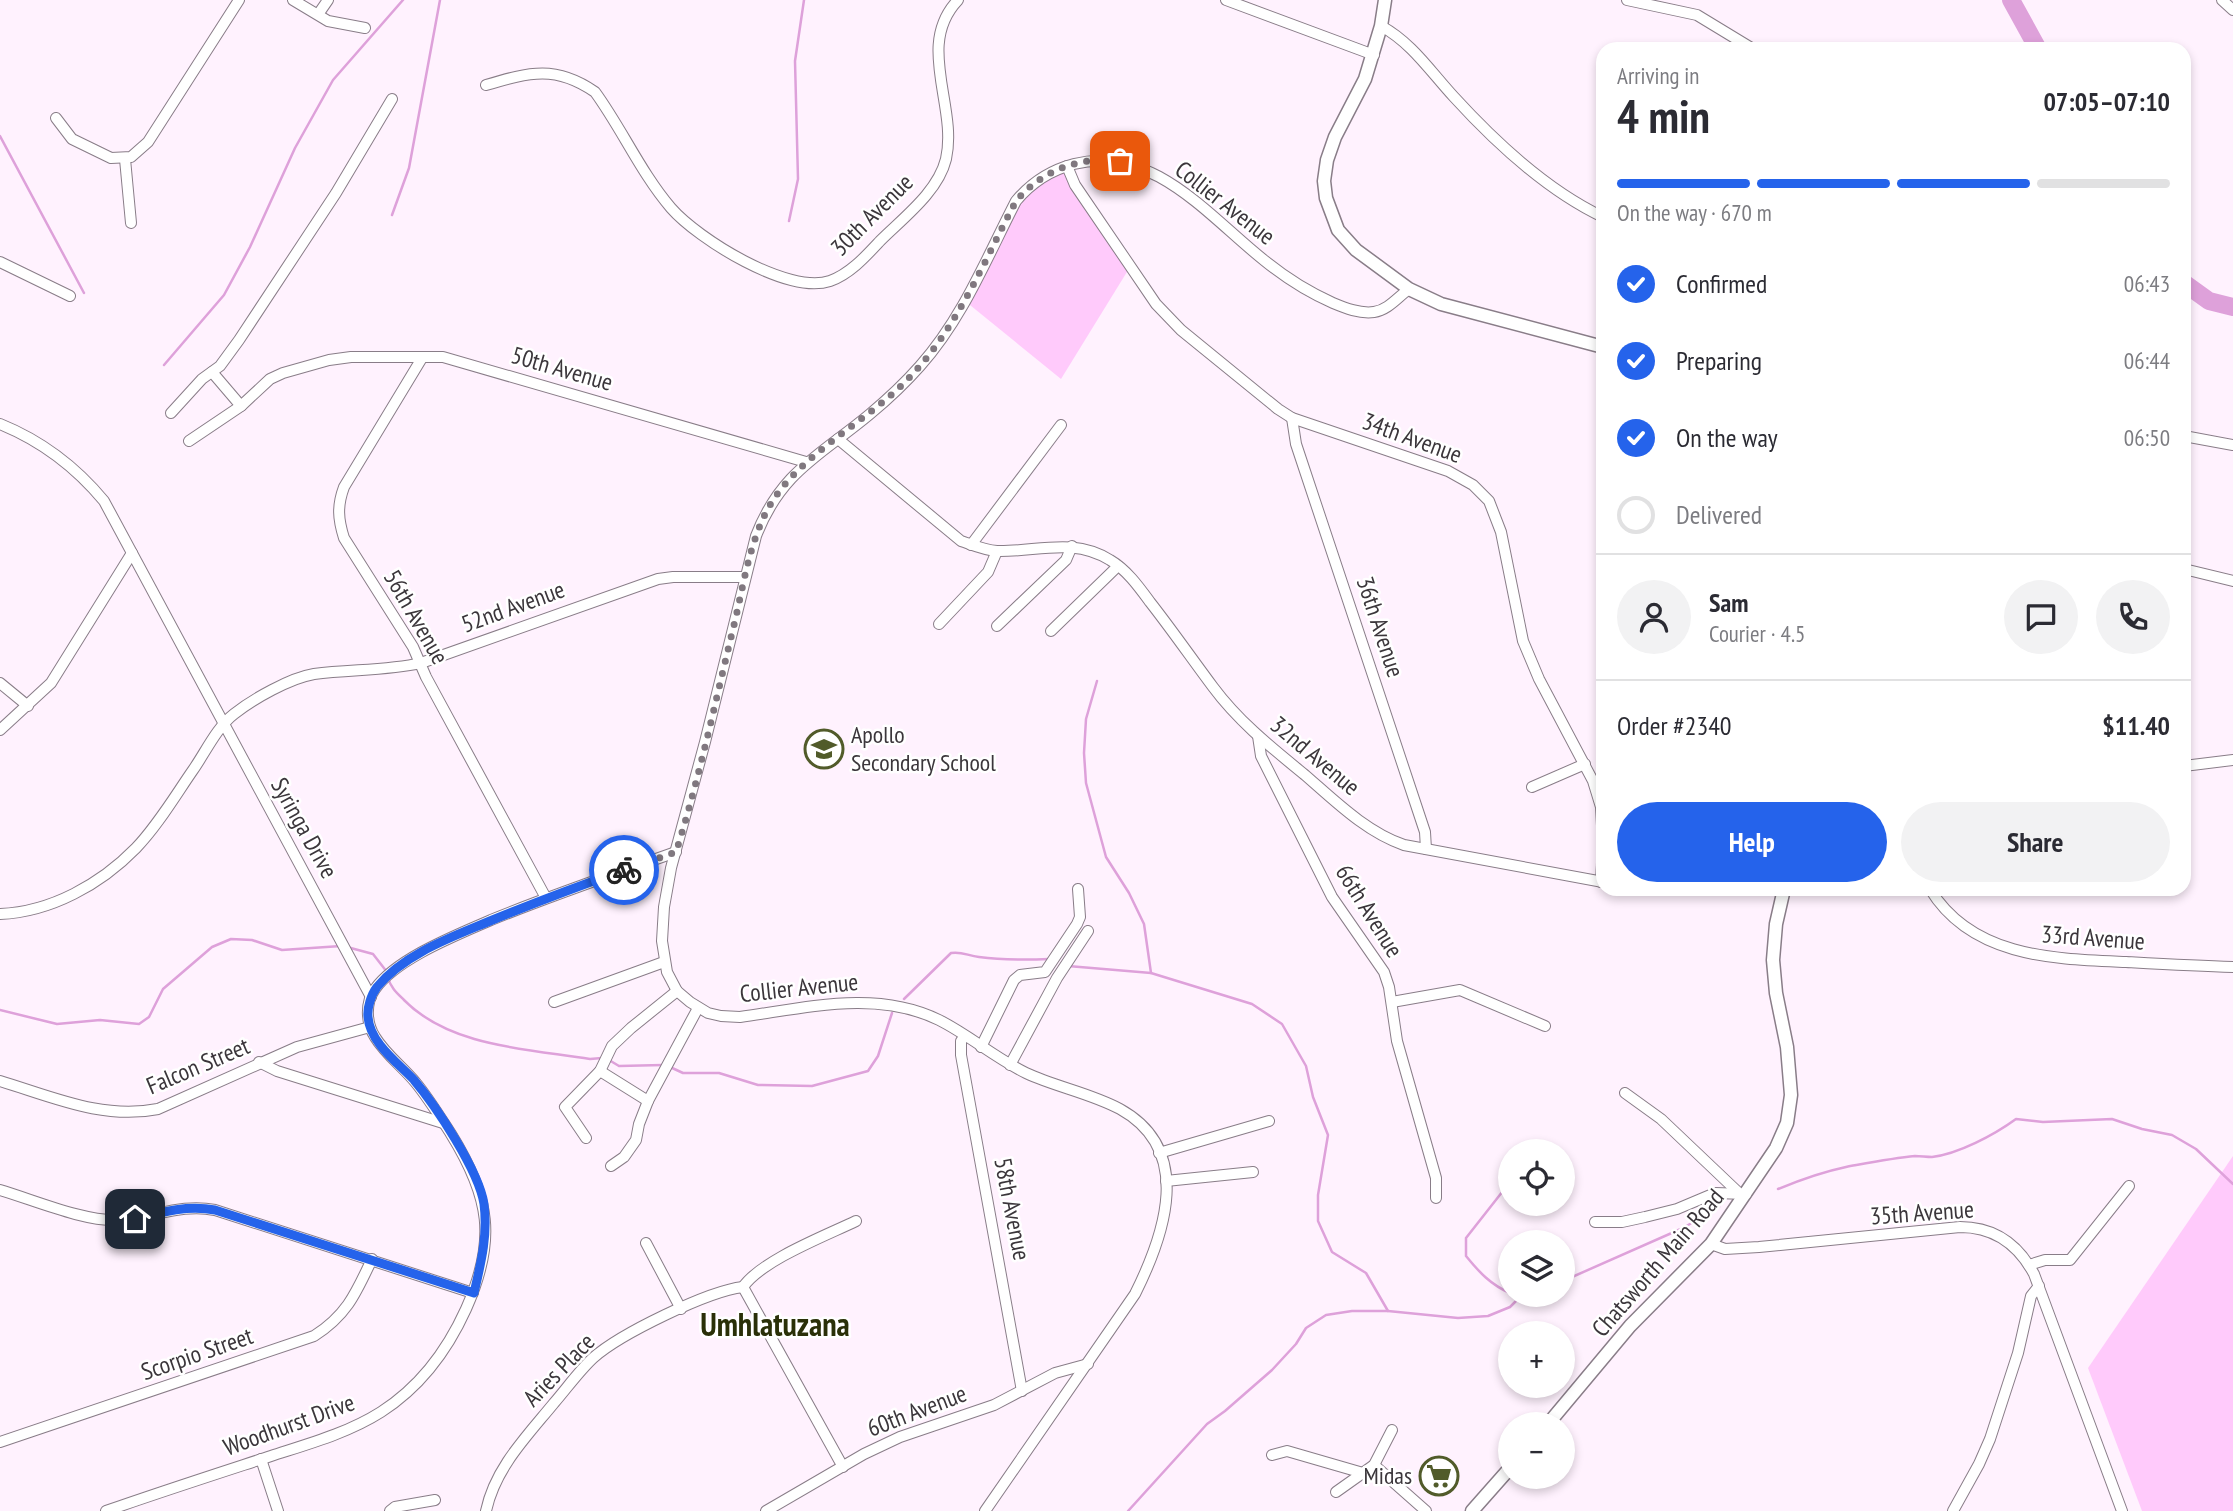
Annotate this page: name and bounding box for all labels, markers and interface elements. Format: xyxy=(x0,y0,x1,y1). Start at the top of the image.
text: Arriving in xyxy=(1617,61,1699,90)
text: 07:05–07:10 xyxy=(2043,85,2170,118)
text: 4 min xyxy=(1617,86,1710,146)
pin xyxy=(1090,131,1150,191)
icon: bag xyxy=(1101,142,1139,180)
street label: Collier Avenue xyxy=(1169,154,1282,251)
street label: 30th Avenue xyxy=(824,167,919,262)
text: On the way · 670 m xyxy=(1617,198,1772,227)
icon: check xyxy=(1617,265,1655,303)
text: Confirmed xyxy=(1676,267,1767,300)
text: 06:43 xyxy=(2124,269,2170,298)
street label: 50th Avenue xyxy=(508,339,616,398)
icon: check xyxy=(1617,342,1655,380)
text: Preparing xyxy=(1676,344,1762,377)
text: 06:44 xyxy=(2124,346,2170,375)
street label: 34th Avenue xyxy=(1358,405,1466,470)
icon: check xyxy=(1617,419,1655,457)
text: On the way xyxy=(1676,421,1778,454)
text: 06:50 xyxy=(2124,423,2170,452)
text: Delivered xyxy=(1676,498,1762,531)
street label: 56th Avenue xyxy=(377,564,456,669)
street label: 36th Avenue xyxy=(1350,573,1411,681)
street label: 52nd Avenue xyxy=(457,574,569,640)
button: person xyxy=(1617,580,1691,654)
button: chat xyxy=(2004,580,2078,654)
button: phone xyxy=(2096,580,2170,654)
text: Sam xyxy=(1709,586,1748,619)
text: Courier · 4.5 xyxy=(1709,619,1805,648)
street label: 32nd Avenue xyxy=(1264,709,1367,802)
text: Order #2340 xyxy=(1617,709,1732,742)
text: $11.40 xyxy=(2102,709,2170,742)
place label: Apollo Secondary School xyxy=(851,719,996,778)
school or university icon: Apollo Secondary School xyxy=(803,728,845,770)
street label: Syringa Drive xyxy=(264,772,345,883)
button: Help xyxy=(1617,802,1887,882)
button: Share xyxy=(1901,802,2170,882)
courier xyxy=(589,835,659,905)
icon: bike xyxy=(605,851,643,889)
street label: 66th Avenue xyxy=(1329,858,1410,963)
street label: 33rd Avenue xyxy=(2040,918,2146,957)
street label: Collier Avenue xyxy=(738,966,860,1009)
street label: Falcon Street xyxy=(142,1030,254,1101)
map controls xyxy=(1498,1139,1575,1489)
button: locate xyxy=(1498,1139,1575,1216)
street label: 58th Avenue xyxy=(987,1155,1038,1263)
street label: Chatsworth Main Road xyxy=(1585,1182,1730,1343)
pin xyxy=(105,1189,165,1249)
street label: 35th Avenue xyxy=(1869,1193,1975,1232)
icon: home xyxy=(116,1200,154,1238)
button: layers xyxy=(1498,1230,1575,1307)
district label: Umhlatuzana xyxy=(700,1303,850,1345)
street label: Scorpio Street xyxy=(137,1320,257,1387)
button: + xyxy=(1498,1321,1575,1398)
street label: Aries Place xyxy=(516,1326,601,1413)
street label: 60th Avenue xyxy=(863,1377,971,1444)
street label: Woodhurst Drive xyxy=(219,1386,359,1463)
button: − xyxy=(1498,1412,1575,1489)
supermarket icon: Midas xyxy=(1418,1455,1460,1497)
place label: Midas xyxy=(1363,1460,1412,1491)

